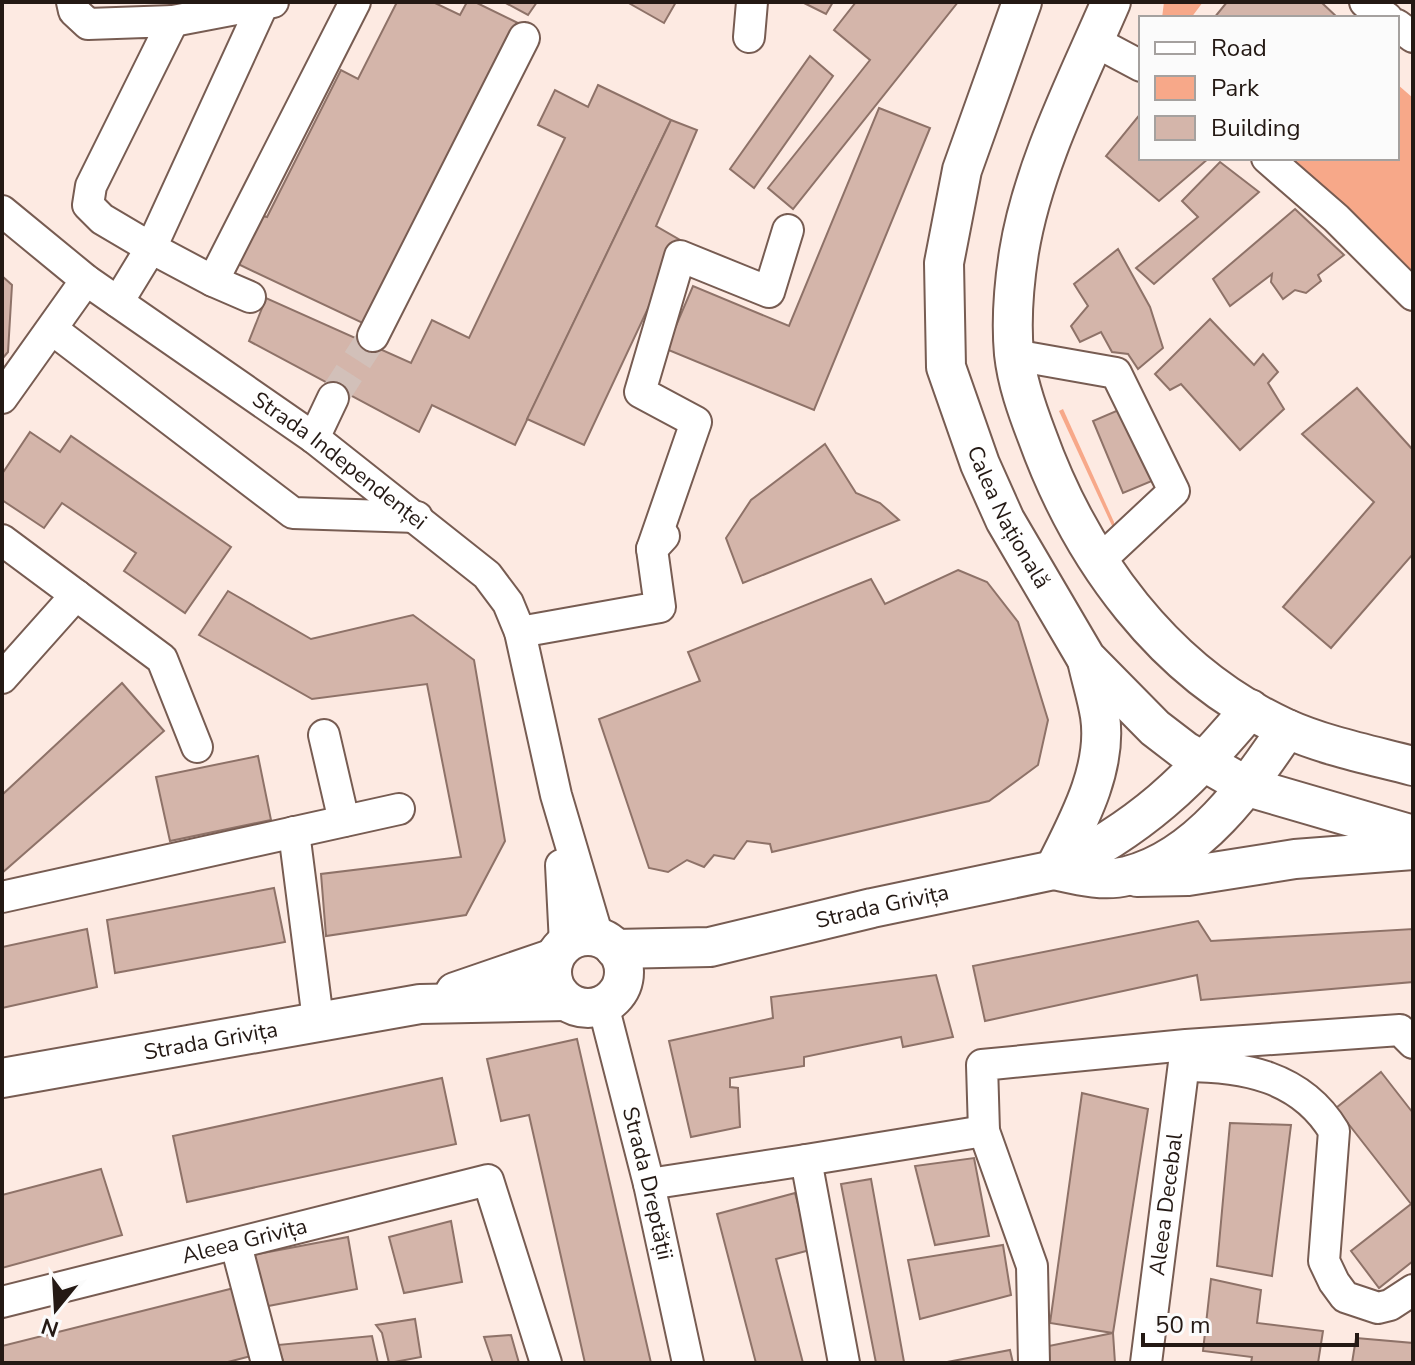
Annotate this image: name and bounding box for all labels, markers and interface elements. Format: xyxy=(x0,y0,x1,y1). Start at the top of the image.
legend xyxy=(1139,16,1399,160)
text: Road xyxy=(1211,32,1267,64)
text: Park xyxy=(1211,72,1260,104)
text: Building xyxy=(1211,112,1301,144)
street label: Strada Independenței xyxy=(246,385,433,537)
street label: Calea Națională xyxy=(960,442,1057,594)
street label: Strada Grivița xyxy=(813,877,952,936)
street label: Strada Grivița xyxy=(141,1014,280,1068)
street label: Strada Dreptății xyxy=(615,1104,680,1263)
street label: Aleea Decebal xyxy=(1142,1130,1190,1278)
street label: Aleea Grivița xyxy=(179,1211,310,1271)
north arrow xyxy=(16,1269,96,1349)
scale bar xyxy=(1143,1297,1357,1347)
text: 50 m xyxy=(1155,1309,1211,1341)
text: N xyxy=(38,1310,63,1344)

